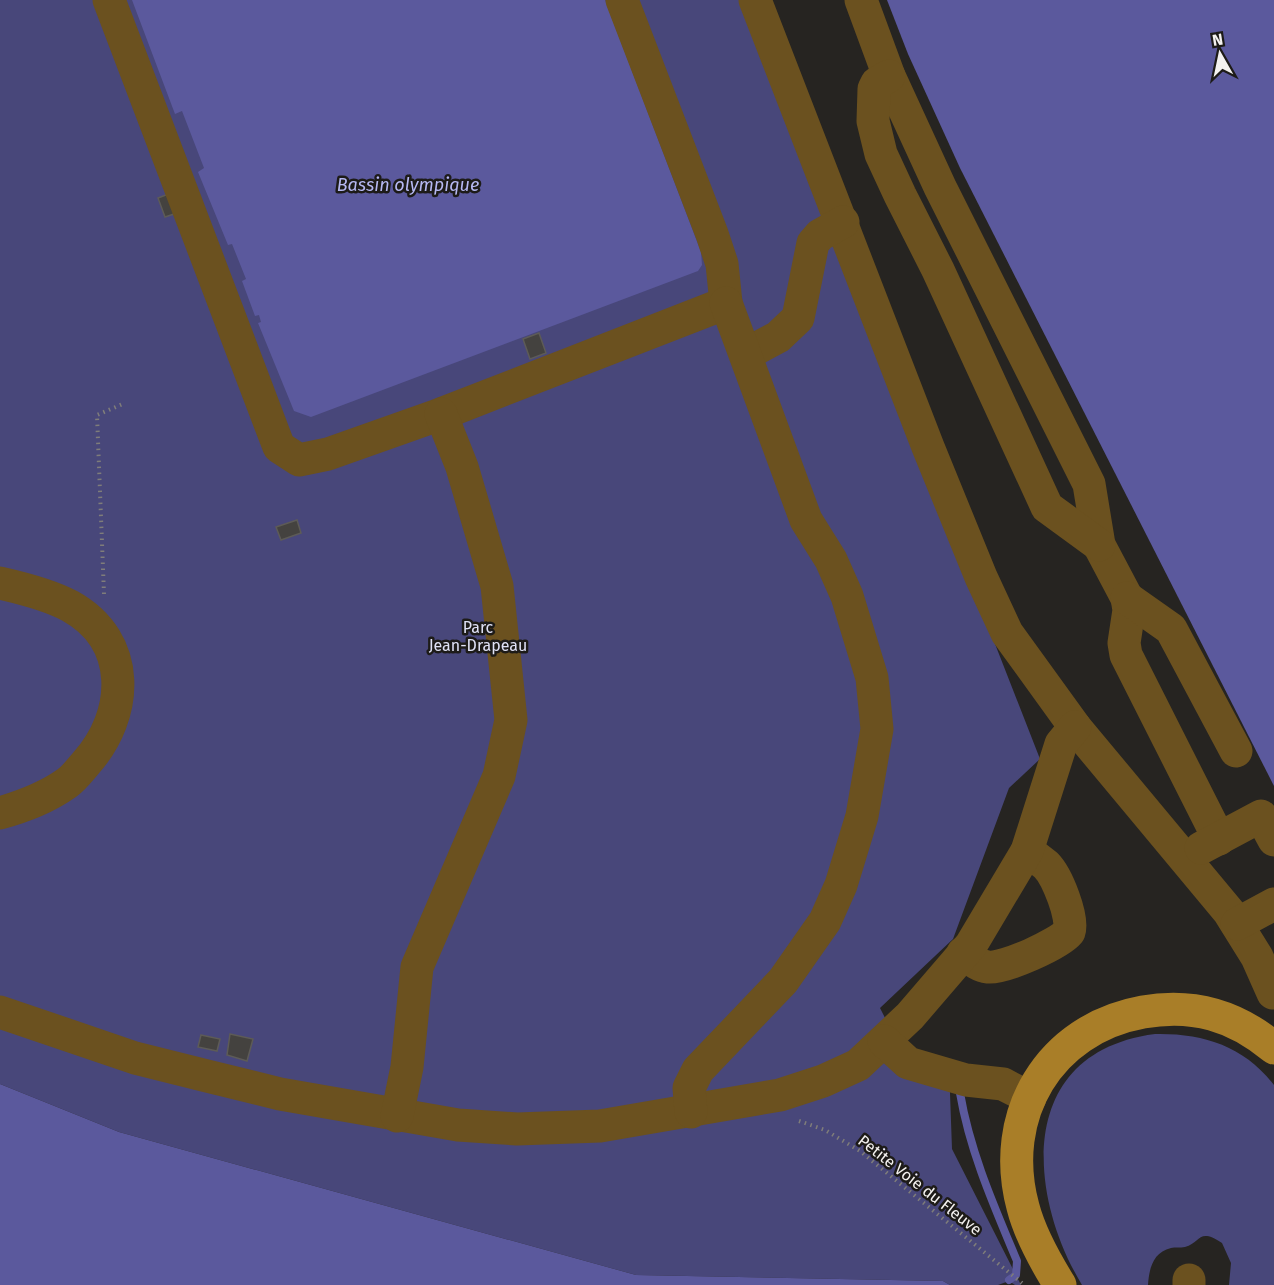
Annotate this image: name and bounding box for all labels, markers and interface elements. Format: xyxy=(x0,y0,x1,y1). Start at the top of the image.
north arrow xyxy=(1190,24,1250,84)
text: N xyxy=(1211,29,1224,50)
water label: Bassin olympique xyxy=(337,174,479,196)
park label: Parc Jean-Drapeau xyxy=(429,618,527,655)
street label: Petite Voie du Fleuve xyxy=(854,1131,986,1239)

